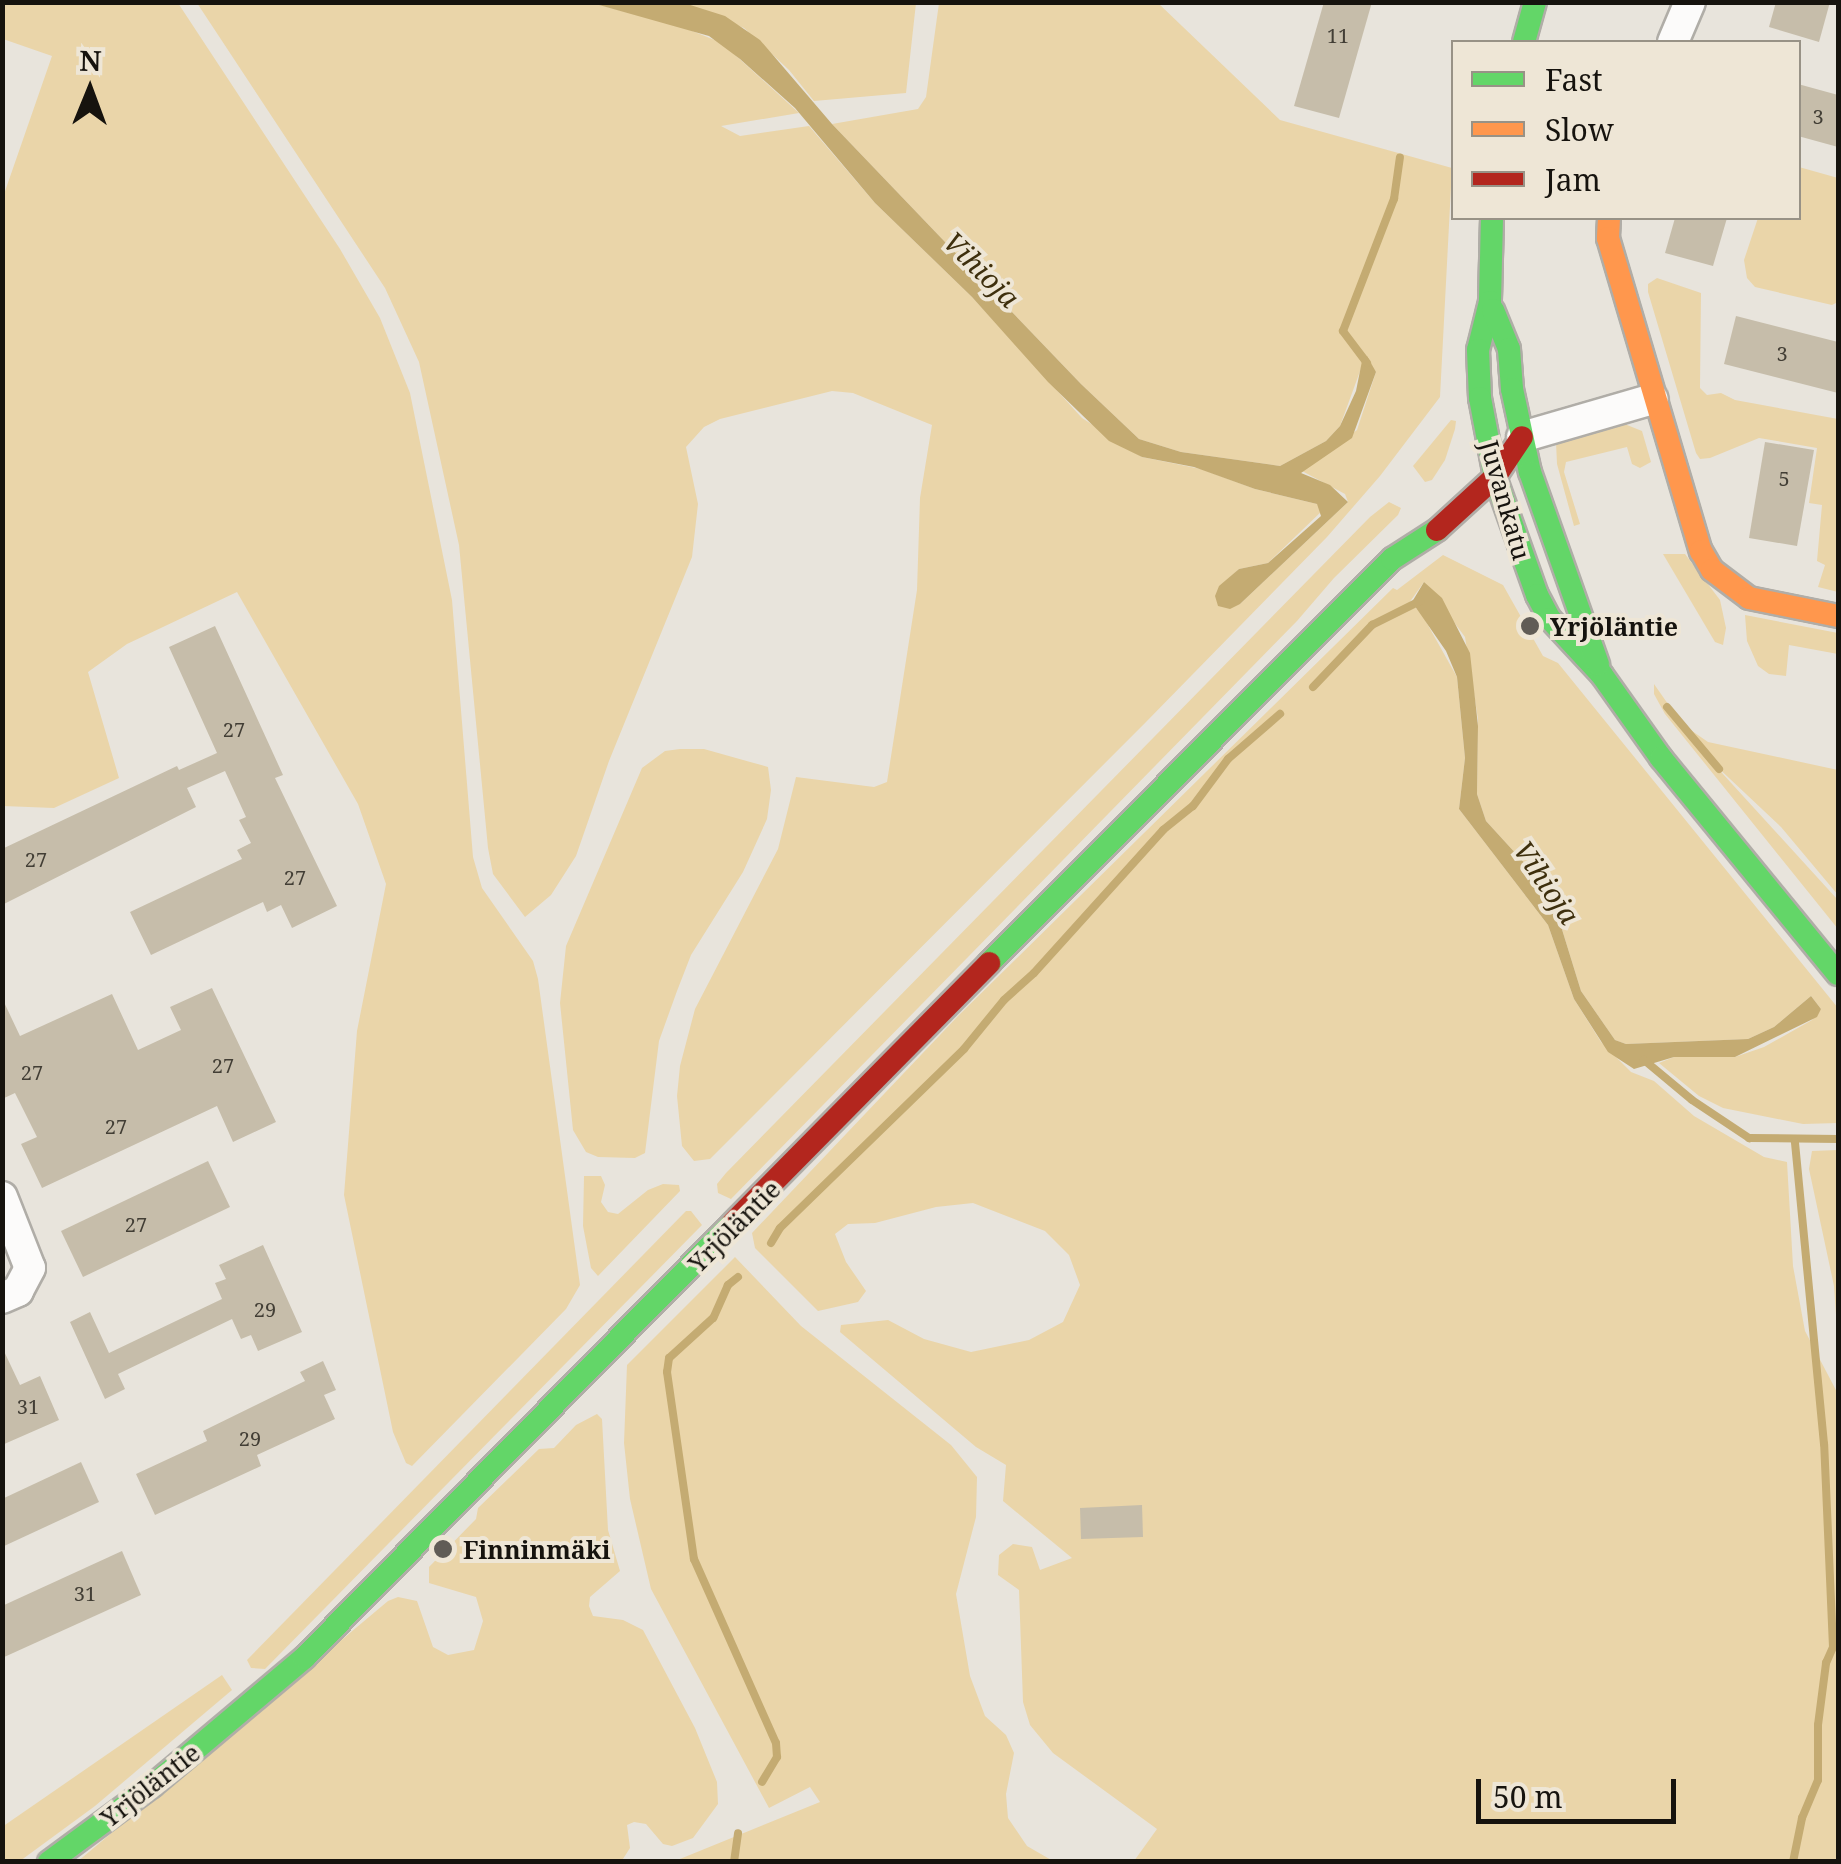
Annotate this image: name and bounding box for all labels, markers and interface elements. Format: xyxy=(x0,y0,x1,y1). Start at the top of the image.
house number: 11 xyxy=(1327,23,1349,47)
north arrow xyxy=(40,40,140,140)
legend xyxy=(1451,40,1801,220)
text: N xyxy=(79,41,102,79)
text: Fast xyxy=(1545,59,1602,100)
house number: 3 xyxy=(1812,104,1824,128)
text: Slow xyxy=(1545,109,1614,150)
text: Jam xyxy=(1545,159,1601,200)
water label: Vihioja xyxy=(937,224,1027,314)
house number: 3 xyxy=(1776,341,1788,365)
street label: Juvankatu xyxy=(1475,437,1537,563)
house number: 5 xyxy=(1778,466,1790,490)
place label: Yrjöläntie xyxy=(1550,611,1678,641)
marker: Yrjöläntie xyxy=(1519,615,1541,637)
house number: 27 xyxy=(223,717,245,741)
water label: Vihioja xyxy=(1507,834,1587,930)
house number: 27 xyxy=(25,847,47,871)
house number: 27 xyxy=(284,865,306,889)
house number: 27 xyxy=(212,1053,234,1077)
house number: 27 xyxy=(21,1060,43,1084)
house number: 27 xyxy=(105,1114,127,1138)
street label: Yrjöläntie xyxy=(682,1174,786,1278)
house number: 27 xyxy=(125,1212,147,1236)
house number: 29 xyxy=(254,1297,276,1321)
house number: 31 xyxy=(17,1394,39,1418)
house number: 29 xyxy=(239,1426,261,1450)
place label: Finninmäki xyxy=(463,1534,611,1564)
marker: Finninmäki xyxy=(432,1538,454,1560)
house number: 31 xyxy=(74,1581,96,1605)
street label: Yrjöläntie xyxy=(94,1737,206,1833)
scale bar xyxy=(1481,1759,1681,1821)
text: 50 m xyxy=(1493,1776,1563,1817)

